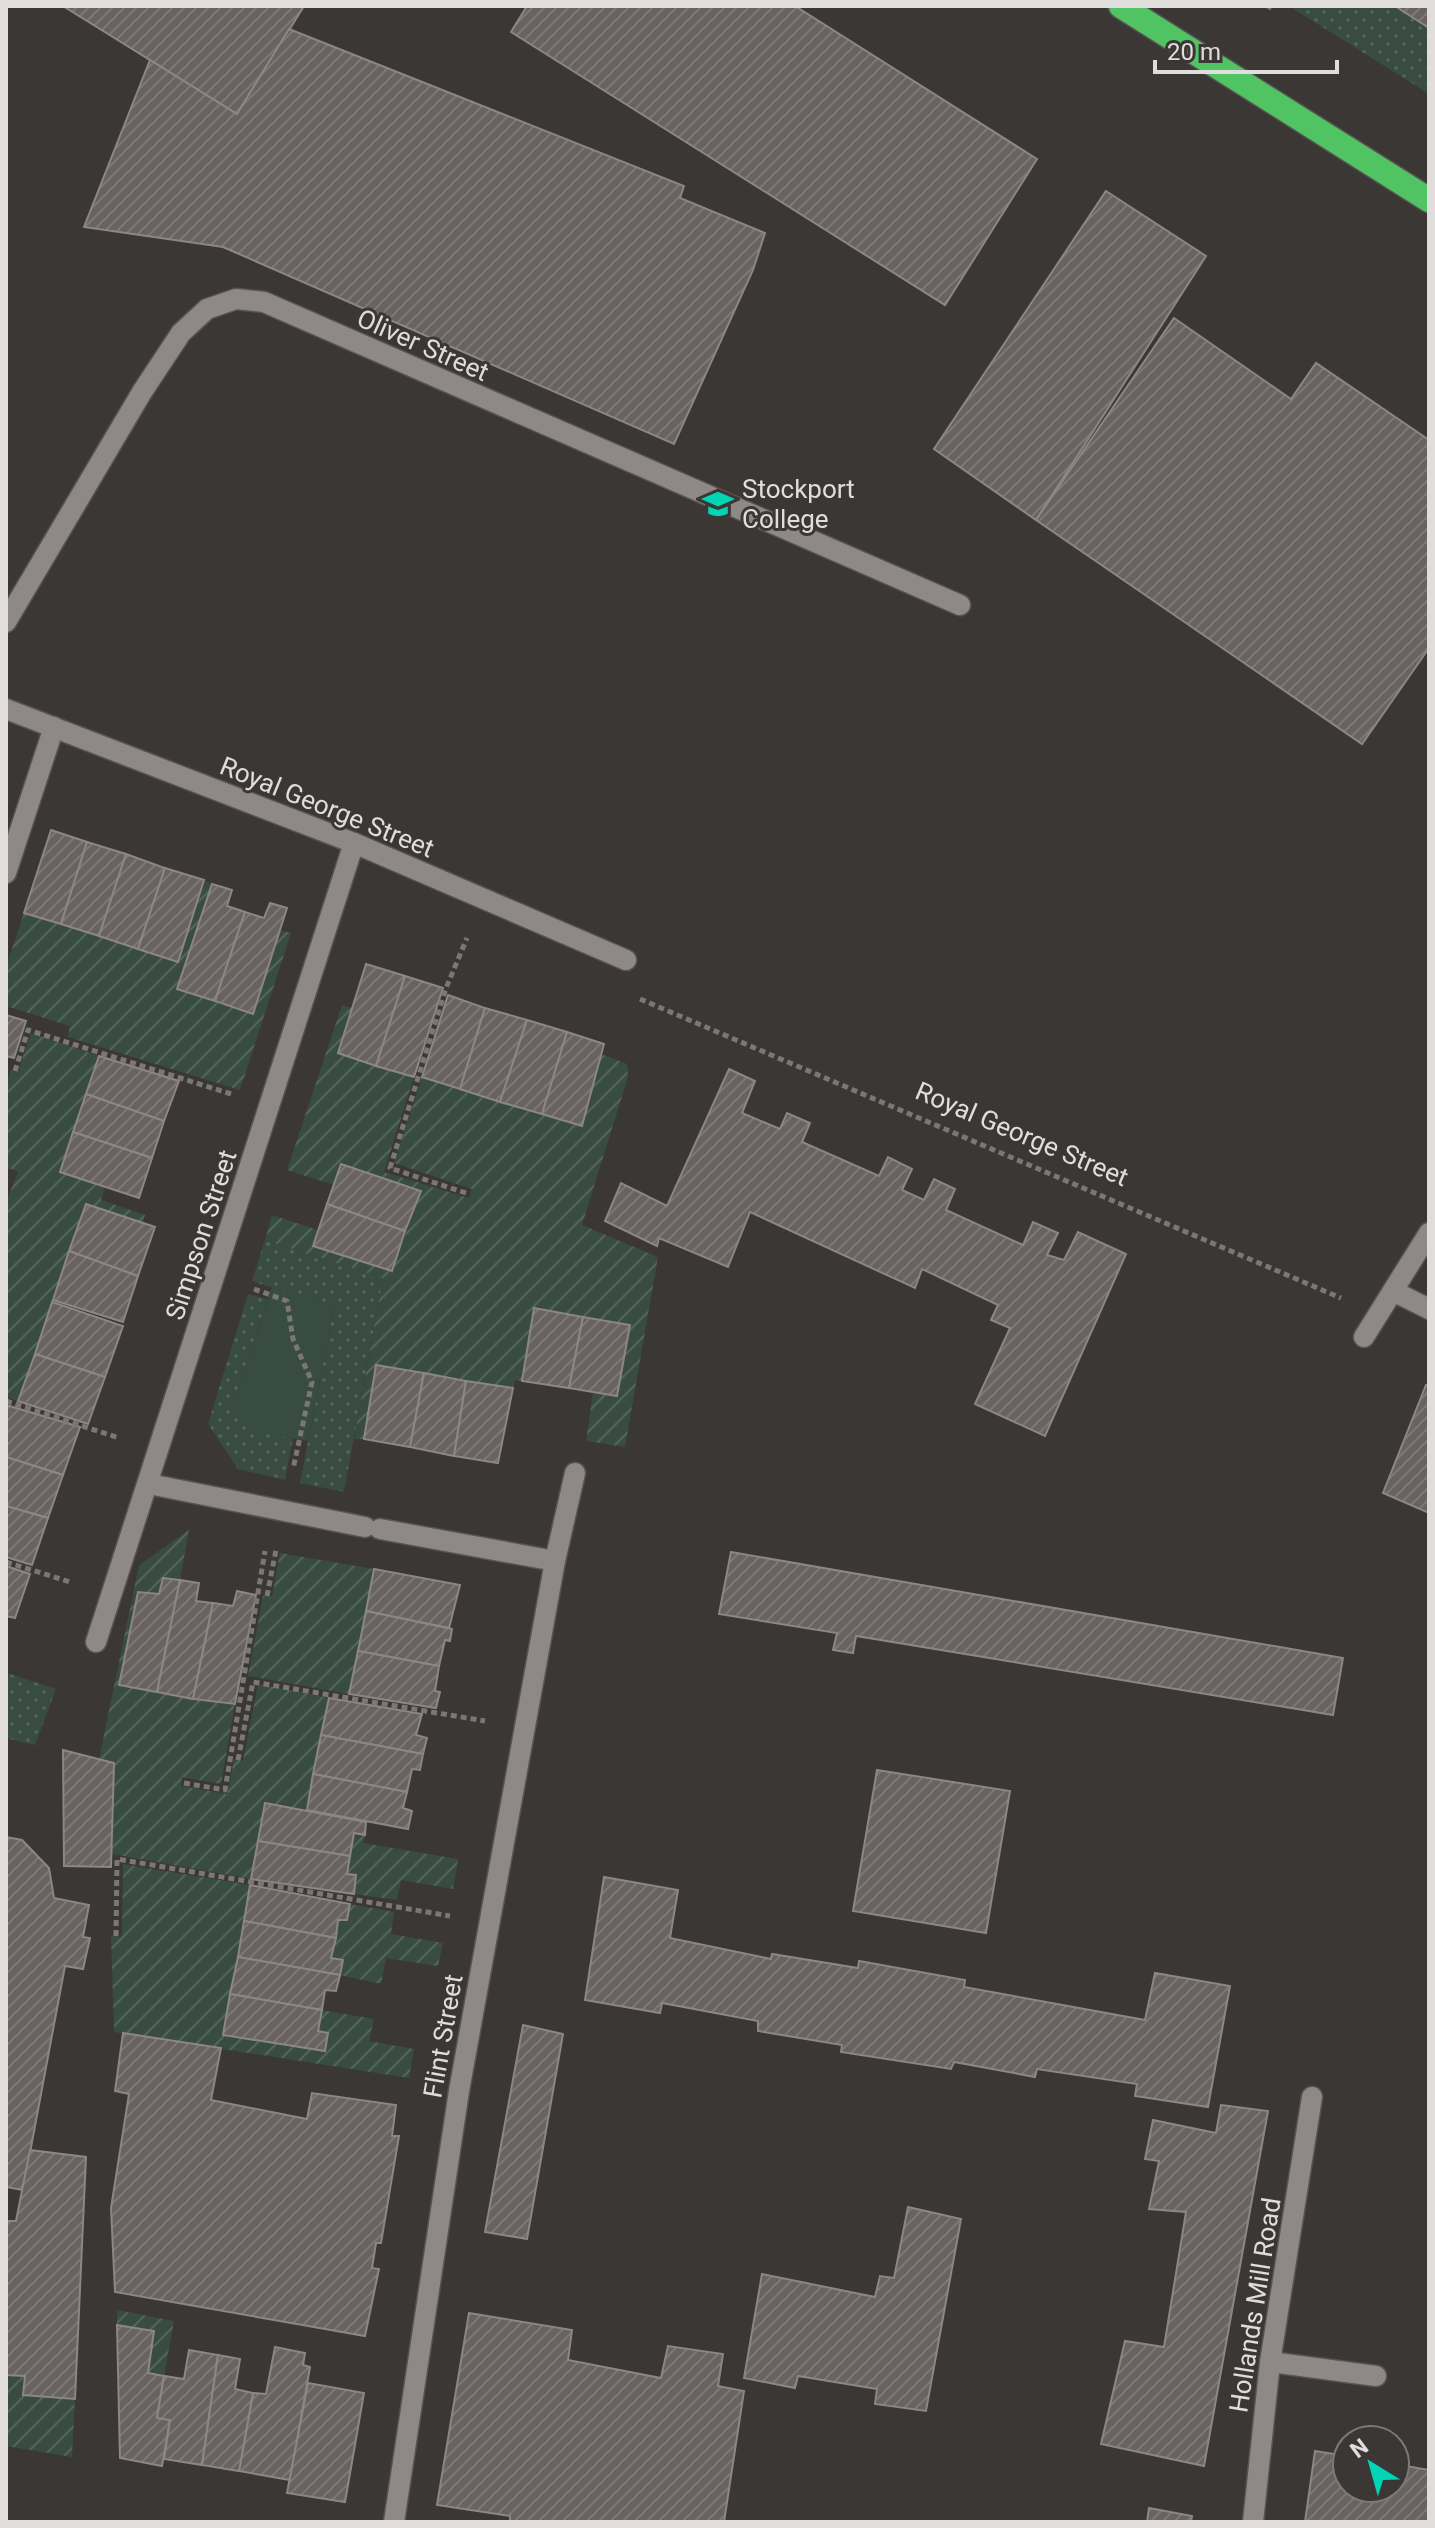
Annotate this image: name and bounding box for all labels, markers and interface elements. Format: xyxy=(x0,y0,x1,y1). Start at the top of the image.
scale bar xyxy=(1155,24,1337,74)
text: 20 m xyxy=(1167,38,1221,66)
street label: Oliver Street xyxy=(353,303,493,387)
place label: Stockport College xyxy=(742,474,855,534)
school or university icon: Stockport College xyxy=(701,487,735,521)
street label: Royal George Street xyxy=(216,750,438,864)
street label: Royal George Street xyxy=(911,1076,1133,1192)
street label: Simpson Street xyxy=(159,1146,243,1324)
street label: Flint Street xyxy=(417,1972,469,2100)
street label: Hollands Mill Road xyxy=(1223,2196,1287,2414)
north arrow xyxy=(1331,2424,1411,2504)
text: N xyxy=(1346,2434,1373,2463)

